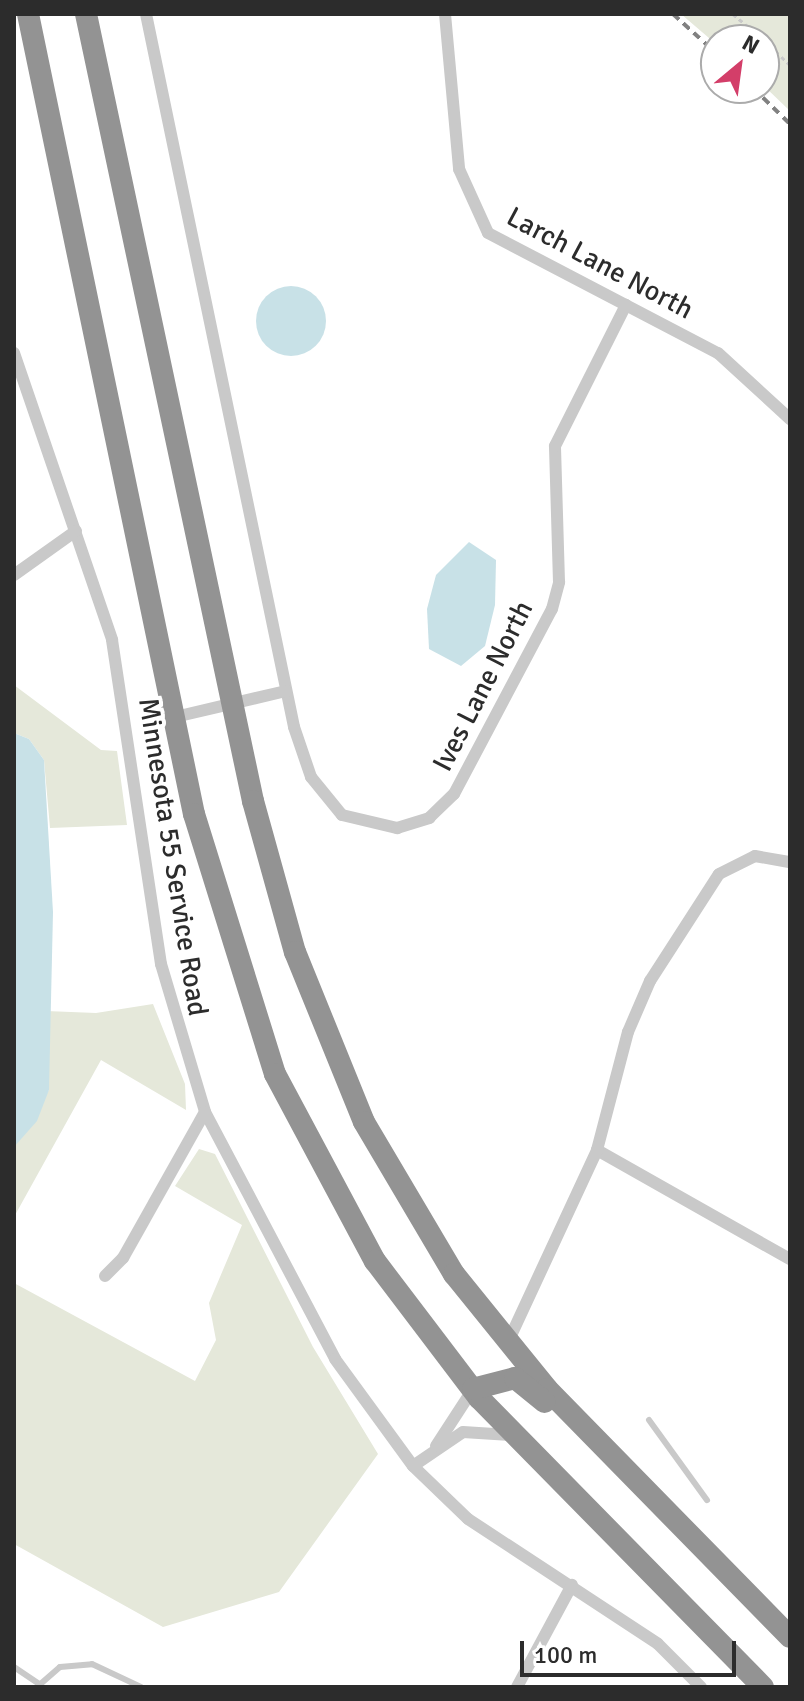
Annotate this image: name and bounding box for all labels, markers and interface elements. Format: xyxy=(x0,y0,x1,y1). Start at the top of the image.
north arrow xyxy=(700,24,780,104)
text: N xyxy=(738,29,764,60)
street label: Larch Lane North xyxy=(501,200,699,326)
street label: Ives Lane North xyxy=(426,595,540,777)
street label: Minnesota 55 Service Road xyxy=(131,696,215,1018)
scale bar xyxy=(524,1625,740,1675)
text: 100 m xyxy=(534,1640,597,1670)

